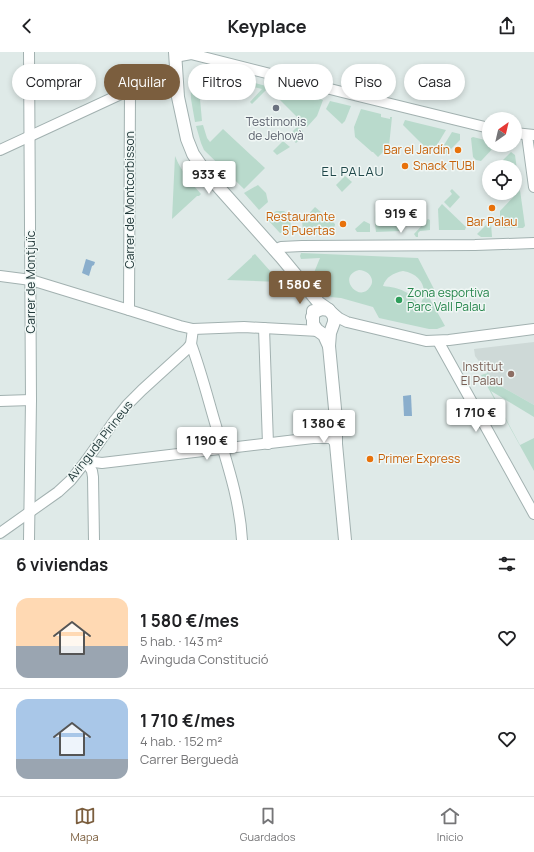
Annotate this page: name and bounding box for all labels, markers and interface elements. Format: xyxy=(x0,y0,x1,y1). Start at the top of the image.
text: Keyplace xyxy=(227,14,307,38)
icon: back xyxy=(16,15,38,37)
icon: share xyxy=(496,15,518,37)
chip: Comprar xyxy=(12,64,96,100)
chip: Alquilar xyxy=(104,64,180,100)
chip: Filtros xyxy=(188,64,256,100)
chip: Nuevo xyxy=(264,64,333,100)
chip: Piso xyxy=(341,64,396,100)
chip: Casa xyxy=(404,64,465,100)
marker: Testimonis de Jehovà xyxy=(271,103,281,113)
north arrow xyxy=(482,112,522,152)
map controls xyxy=(482,112,522,200)
place label: Testimonis de Jehovà xyxy=(246,113,306,144)
street label: Carrer de Montcorbisson xyxy=(121,131,138,269)
place label: Bar el Jardín xyxy=(384,141,450,158)
marker: Bar el Jardín xyxy=(453,145,463,155)
place label: Snack TUBI xyxy=(413,157,475,174)
button: locate xyxy=(482,160,522,200)
pin: 933 € xyxy=(181,161,237,195)
marker: Snack TUBI xyxy=(400,161,410,171)
district label: EL PALAU xyxy=(321,162,385,180)
text: 933 € xyxy=(192,165,226,183)
pin: 919 € xyxy=(373,200,429,234)
marker: Bar Palau xyxy=(487,203,497,213)
text: 919 € xyxy=(384,204,418,222)
place label: Restaurante 5 Puertas xyxy=(266,208,335,239)
place label: Bar Palau xyxy=(467,213,517,230)
marker: Restaurante 5 Puertas xyxy=(338,219,348,229)
street label: Carrer de Montjuïc xyxy=(22,230,39,333)
pin: 1 580 € xyxy=(263,271,337,305)
text: 1 580 € xyxy=(278,275,322,293)
place label: Zona esportiva Parc Vall Palau xyxy=(407,284,490,315)
marker: Zona esportiva Parc Vall Palau xyxy=(394,295,404,305)
place label: Institut El Palau xyxy=(461,358,503,389)
marker: Institut El Palau xyxy=(506,369,516,379)
street label: Avinguda Pirineus xyxy=(63,397,137,485)
pin: 1 710 € xyxy=(439,399,513,433)
text: 1 710 € xyxy=(456,403,496,421)
pin: 1 380 € xyxy=(287,410,361,444)
text: 1 380 € xyxy=(302,414,346,432)
pin: 1 190 € xyxy=(170,427,244,461)
text: 1 190 € xyxy=(186,431,228,449)
place label: Primer Express xyxy=(378,450,460,467)
marker: Primer Express xyxy=(365,454,375,464)
text: 6 viviendas xyxy=(16,553,108,576)
icon: filters xyxy=(496,553,518,575)
text: 1 580 €/mes xyxy=(140,609,239,632)
icon: home xyxy=(48,614,96,662)
icon: heart xyxy=(496,627,518,649)
text: 5 hab. · 143 m² xyxy=(140,632,223,650)
text: Avinguda Constitució xyxy=(140,650,268,668)
text: 1 710 €/mes xyxy=(140,709,235,732)
icon: home xyxy=(48,715,96,763)
icon: heart xyxy=(496,728,518,750)
text: 4 hab. · 152 m² xyxy=(140,732,223,750)
text: Carrer Berguedà xyxy=(140,750,239,768)
tab: Mapa xyxy=(71,805,99,844)
tab: Guardados xyxy=(240,805,295,844)
tab: Inicio xyxy=(437,805,463,844)

